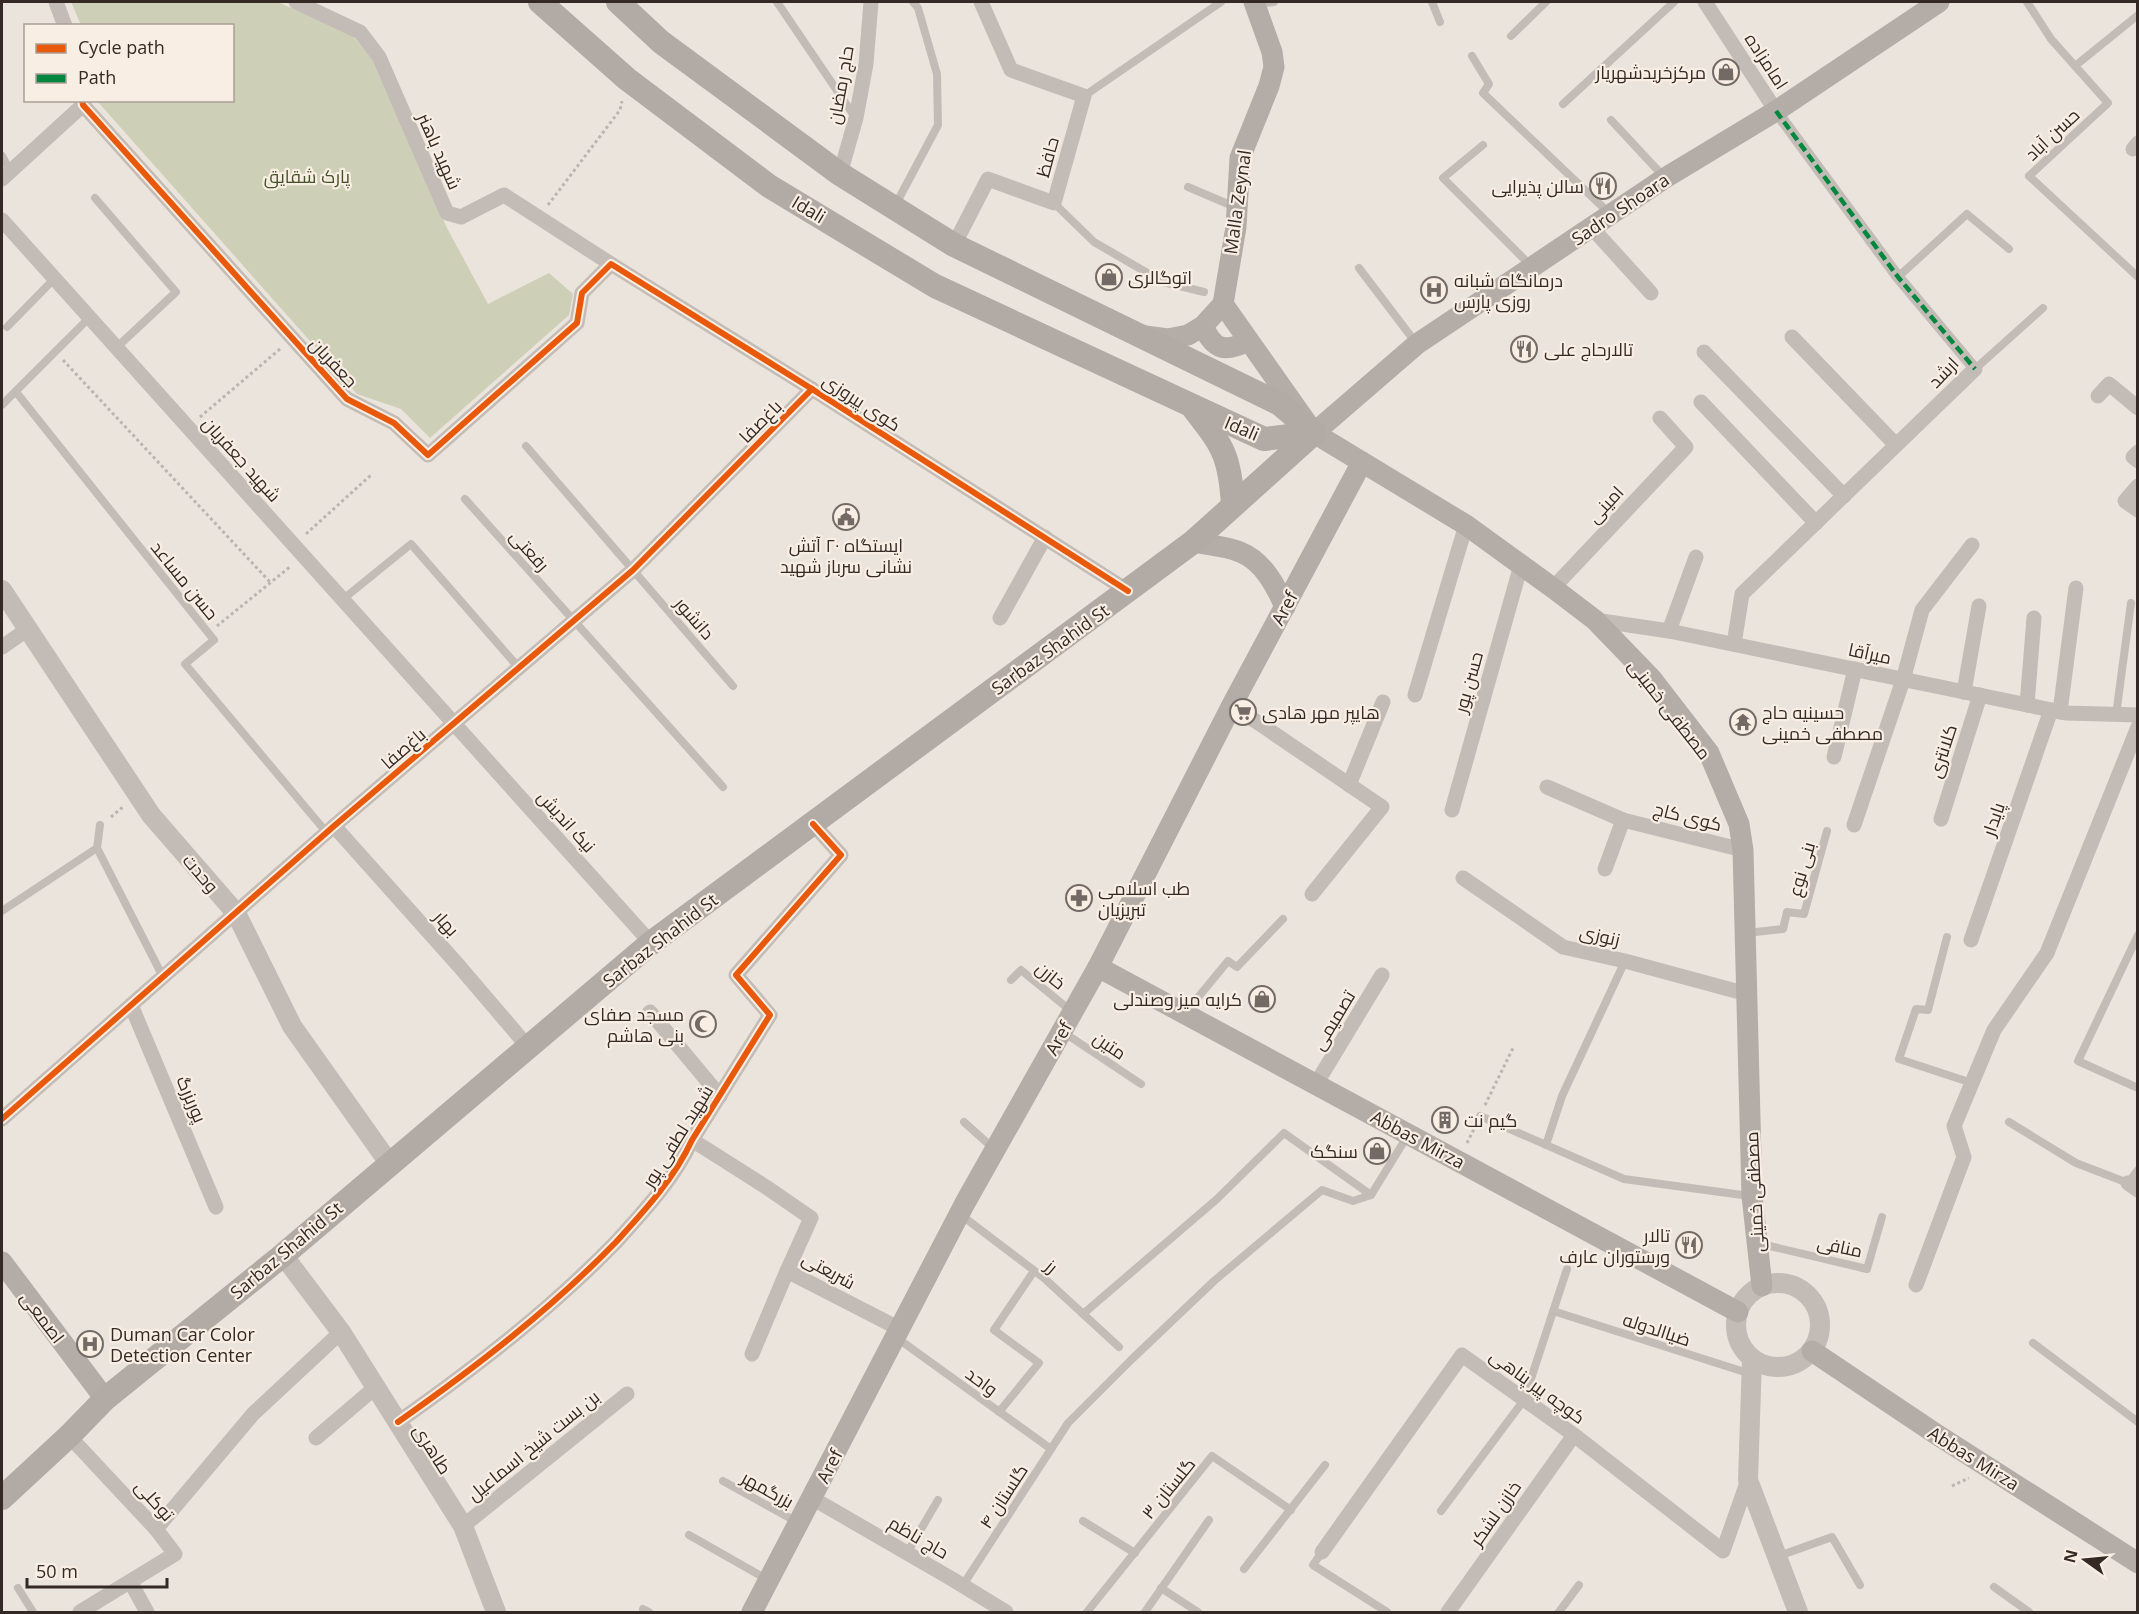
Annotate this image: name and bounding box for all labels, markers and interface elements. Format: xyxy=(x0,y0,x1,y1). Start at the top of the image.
legend xyxy=(24,24,234,102)
street label: امامزاده xyxy=(1740,28,1794,94)
text: Cycle path xyxy=(78,35,165,59)
street label: حاج رمضان xyxy=(821,44,860,126)
shop icon: مرکزخریدشهریار xyxy=(1711,57,1741,87)
place label: مرکزخریدشهریار xyxy=(1595,60,1706,84)
text: Path xyxy=(78,65,116,89)
street label: حسن آباد xyxy=(2020,103,2084,165)
street label: شهید باهنر xyxy=(412,108,468,193)
street label: حافظ xyxy=(1030,134,1064,180)
street label: Malla Zeynal xyxy=(1218,148,1256,256)
park label: پارک شقایق xyxy=(264,164,350,189)
street label: Sadro Shoara xyxy=(1567,168,1673,250)
restaurant icon: سالن پذیرایی xyxy=(1588,171,1618,201)
place label: سالن پذیرایی xyxy=(1491,174,1584,199)
street label: Idali xyxy=(788,190,830,228)
shop icon: اتوگالری xyxy=(1094,262,1124,292)
place label: اتوگالری xyxy=(1128,265,1192,289)
place label: درمانگاه شبانه روزی پارس xyxy=(1454,268,1563,314)
hospital icon: درمانگاه شبانه روزی پارس xyxy=(1419,275,1449,305)
street label: جعفریان xyxy=(305,332,363,392)
restaurant icon: تالارحاج علی xyxy=(1509,334,1539,364)
place label: تالارحاج علی xyxy=(1544,337,1633,362)
street label: ارشد xyxy=(1923,351,1963,393)
street label: کوی پیروزی xyxy=(818,368,906,437)
street label: باغ‌صفا xyxy=(733,394,787,448)
street label: Idali xyxy=(1221,410,1263,446)
street label: شهید جعفریان xyxy=(197,411,287,507)
street label: امینی xyxy=(1582,480,1628,528)
public building icon: ایستگاه ۲۰ آتش نشانی سرباز شهید xyxy=(831,502,861,532)
street label: رفعتی xyxy=(505,524,555,576)
place label: ایستگاه ۲۰ آتش نشانی سرباز شهید xyxy=(780,533,912,578)
street label: حسن مساعد xyxy=(146,536,224,624)
street label: Aref xyxy=(1265,586,1303,629)
street label: دانشور xyxy=(669,591,720,644)
street label: Sarbaz Shahid St xyxy=(986,598,1114,700)
street label: میرآقا xyxy=(1846,637,1894,669)
street label: حسن پور xyxy=(1448,649,1489,717)
street label: مصطفی خمینی xyxy=(1623,654,1717,764)
supermarket icon: هایپر مهر هادی xyxy=(1228,697,1258,727)
place label: هایپر مهر هادی xyxy=(1262,700,1380,725)
place label: حسینیه حاج مصطفی خمینی xyxy=(1762,700,1883,745)
temple icon: حسینیه حاج مصطفی خمینی xyxy=(1728,707,1758,737)
street label: کلانتری xyxy=(1922,721,1962,781)
street label: باغ‌صفا xyxy=(376,722,431,775)
street label: نیک اندیش xyxy=(533,785,601,857)
street label: کوی کاج xyxy=(1651,796,1725,837)
street label: پایدار xyxy=(1976,799,2011,840)
street label: بنی نوع xyxy=(1782,839,1821,899)
street label: وحدت xyxy=(178,849,224,897)
place label: طب اسلامی تبریزیان xyxy=(1098,876,1190,921)
pharmacy icon: طب اسلامی تبریزیان xyxy=(1064,883,1094,913)
street label: Sarbaz Shahid St xyxy=(598,888,722,992)
street label: بهار xyxy=(428,904,465,941)
street label: زنوزی xyxy=(1577,919,1623,951)
street label: خازن xyxy=(1031,956,1071,994)
shop icon: کرایه میز وصندلی xyxy=(1247,984,1277,1014)
street label: تصمیمی xyxy=(1306,986,1360,1054)
place label: کرایه میز وصندلی xyxy=(1113,987,1242,1011)
place label: مسجد صفای بنی هاشم xyxy=(584,1002,684,1048)
mosque icon: مسجد صفای بنی هاشم xyxy=(688,1009,718,1039)
street label: Aref xyxy=(1039,1016,1077,1059)
street label: متین xyxy=(1089,1025,1131,1065)
street label: پوربزرگ xyxy=(170,1072,213,1127)
street label: شهید لطفی پور xyxy=(635,1080,719,1193)
street label: Abbas Mirza xyxy=(1367,1104,1469,1174)
building icon: گیم نت xyxy=(1430,1105,1460,1135)
place label: گیم نت xyxy=(1464,1108,1518,1133)
street label: مصطفی خمینی xyxy=(1739,1131,1769,1253)
shop icon: سنگک xyxy=(1362,1136,1392,1166)
place label: سنگک xyxy=(1310,1139,1358,1163)
street label: Sarbaz Shahid St xyxy=(225,1196,347,1304)
place label: تالار ورستوران عارف xyxy=(1559,1223,1670,1268)
restaurant icon: تالار ورستوران عارف xyxy=(1674,1230,1704,1260)
street label: منافی xyxy=(1815,1230,1865,1262)
street label: شریعتی xyxy=(798,1246,860,1294)
street label: رز xyxy=(1040,1253,1063,1278)
street label: اصمعی xyxy=(16,1286,70,1348)
street label: ضیاالدوله xyxy=(1620,1307,1694,1351)
place label: Duman Car Color Detection Center xyxy=(110,1322,255,1367)
hospital icon: Duman Car Color Detection Center xyxy=(75,1329,105,1359)
street label: کوچه پیر پناهی xyxy=(1485,1343,1591,1430)
street label: واحد xyxy=(961,1361,1003,1401)
street label: بن بست شیخ اسماعیل xyxy=(462,1384,605,1507)
street label: طاهری xyxy=(408,1420,458,1478)
street label: Abbas Mirza xyxy=(1924,1420,2024,1496)
street label: Aref xyxy=(810,1444,848,1487)
street label: گلستان ۳ xyxy=(1136,1452,1200,1524)
street label: گلستان ۴ xyxy=(973,1459,1033,1533)
street label: بزرگمهر xyxy=(737,1464,799,1513)
street label: توکلی xyxy=(130,1474,180,1526)
street label: خازن لشکر xyxy=(1463,1476,1526,1551)
street label: حاج ناظم xyxy=(884,1510,953,1565)
north arrow xyxy=(2055,1530,2115,1590)
text: N xyxy=(2058,1547,2083,1565)
scale bar xyxy=(27,1551,166,1589)
text: 50 m xyxy=(36,1559,78,1583)

